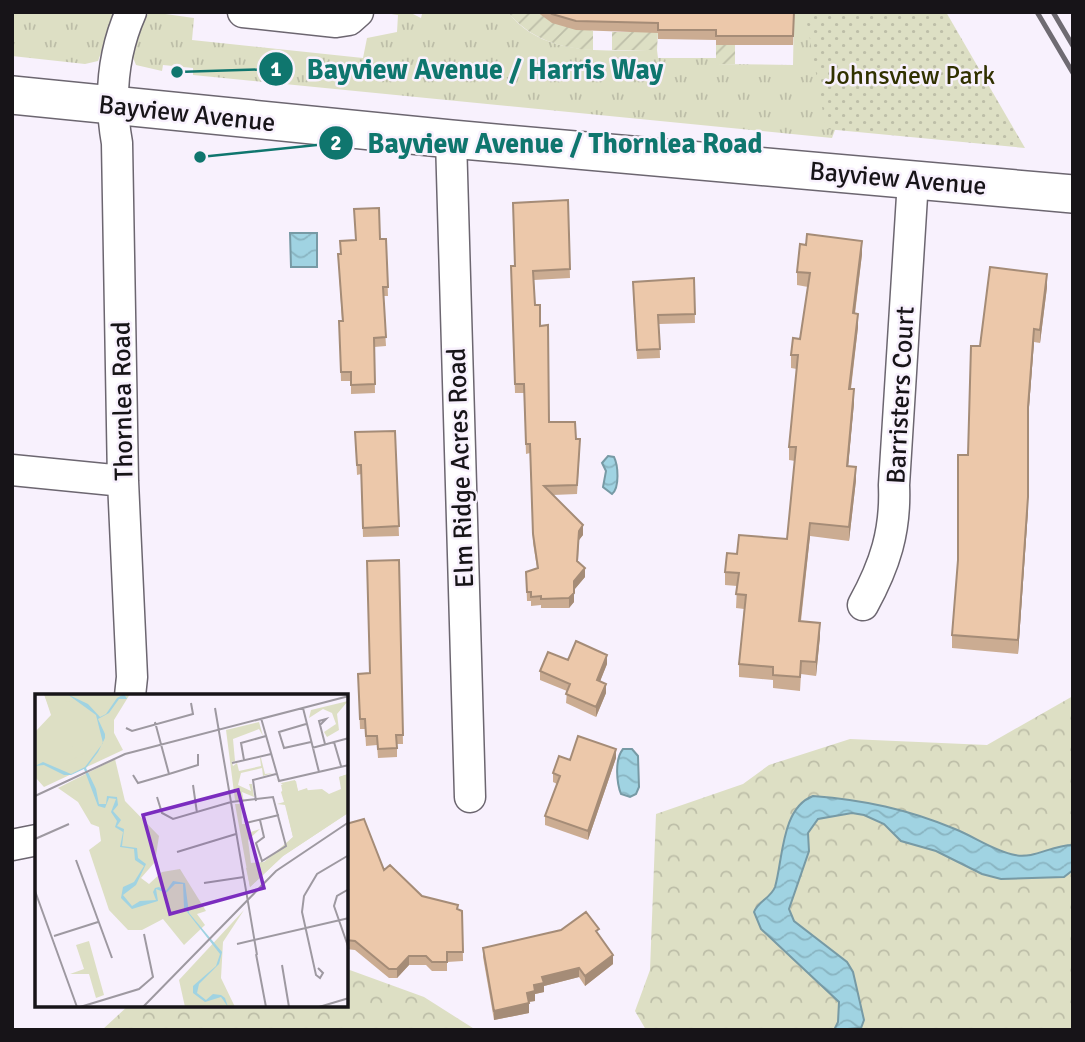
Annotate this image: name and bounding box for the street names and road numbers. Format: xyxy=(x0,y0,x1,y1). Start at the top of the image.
street label: Bayview Avenue xyxy=(97,89,277,139)
street label: Bayview Avenue xyxy=(808,155,988,203)
street label: Barristers Court xyxy=(880,305,922,485)
street label: Thornlea Road xyxy=(106,321,140,481)
street label: Elm Ridge Acres Road xyxy=(441,347,481,589)

